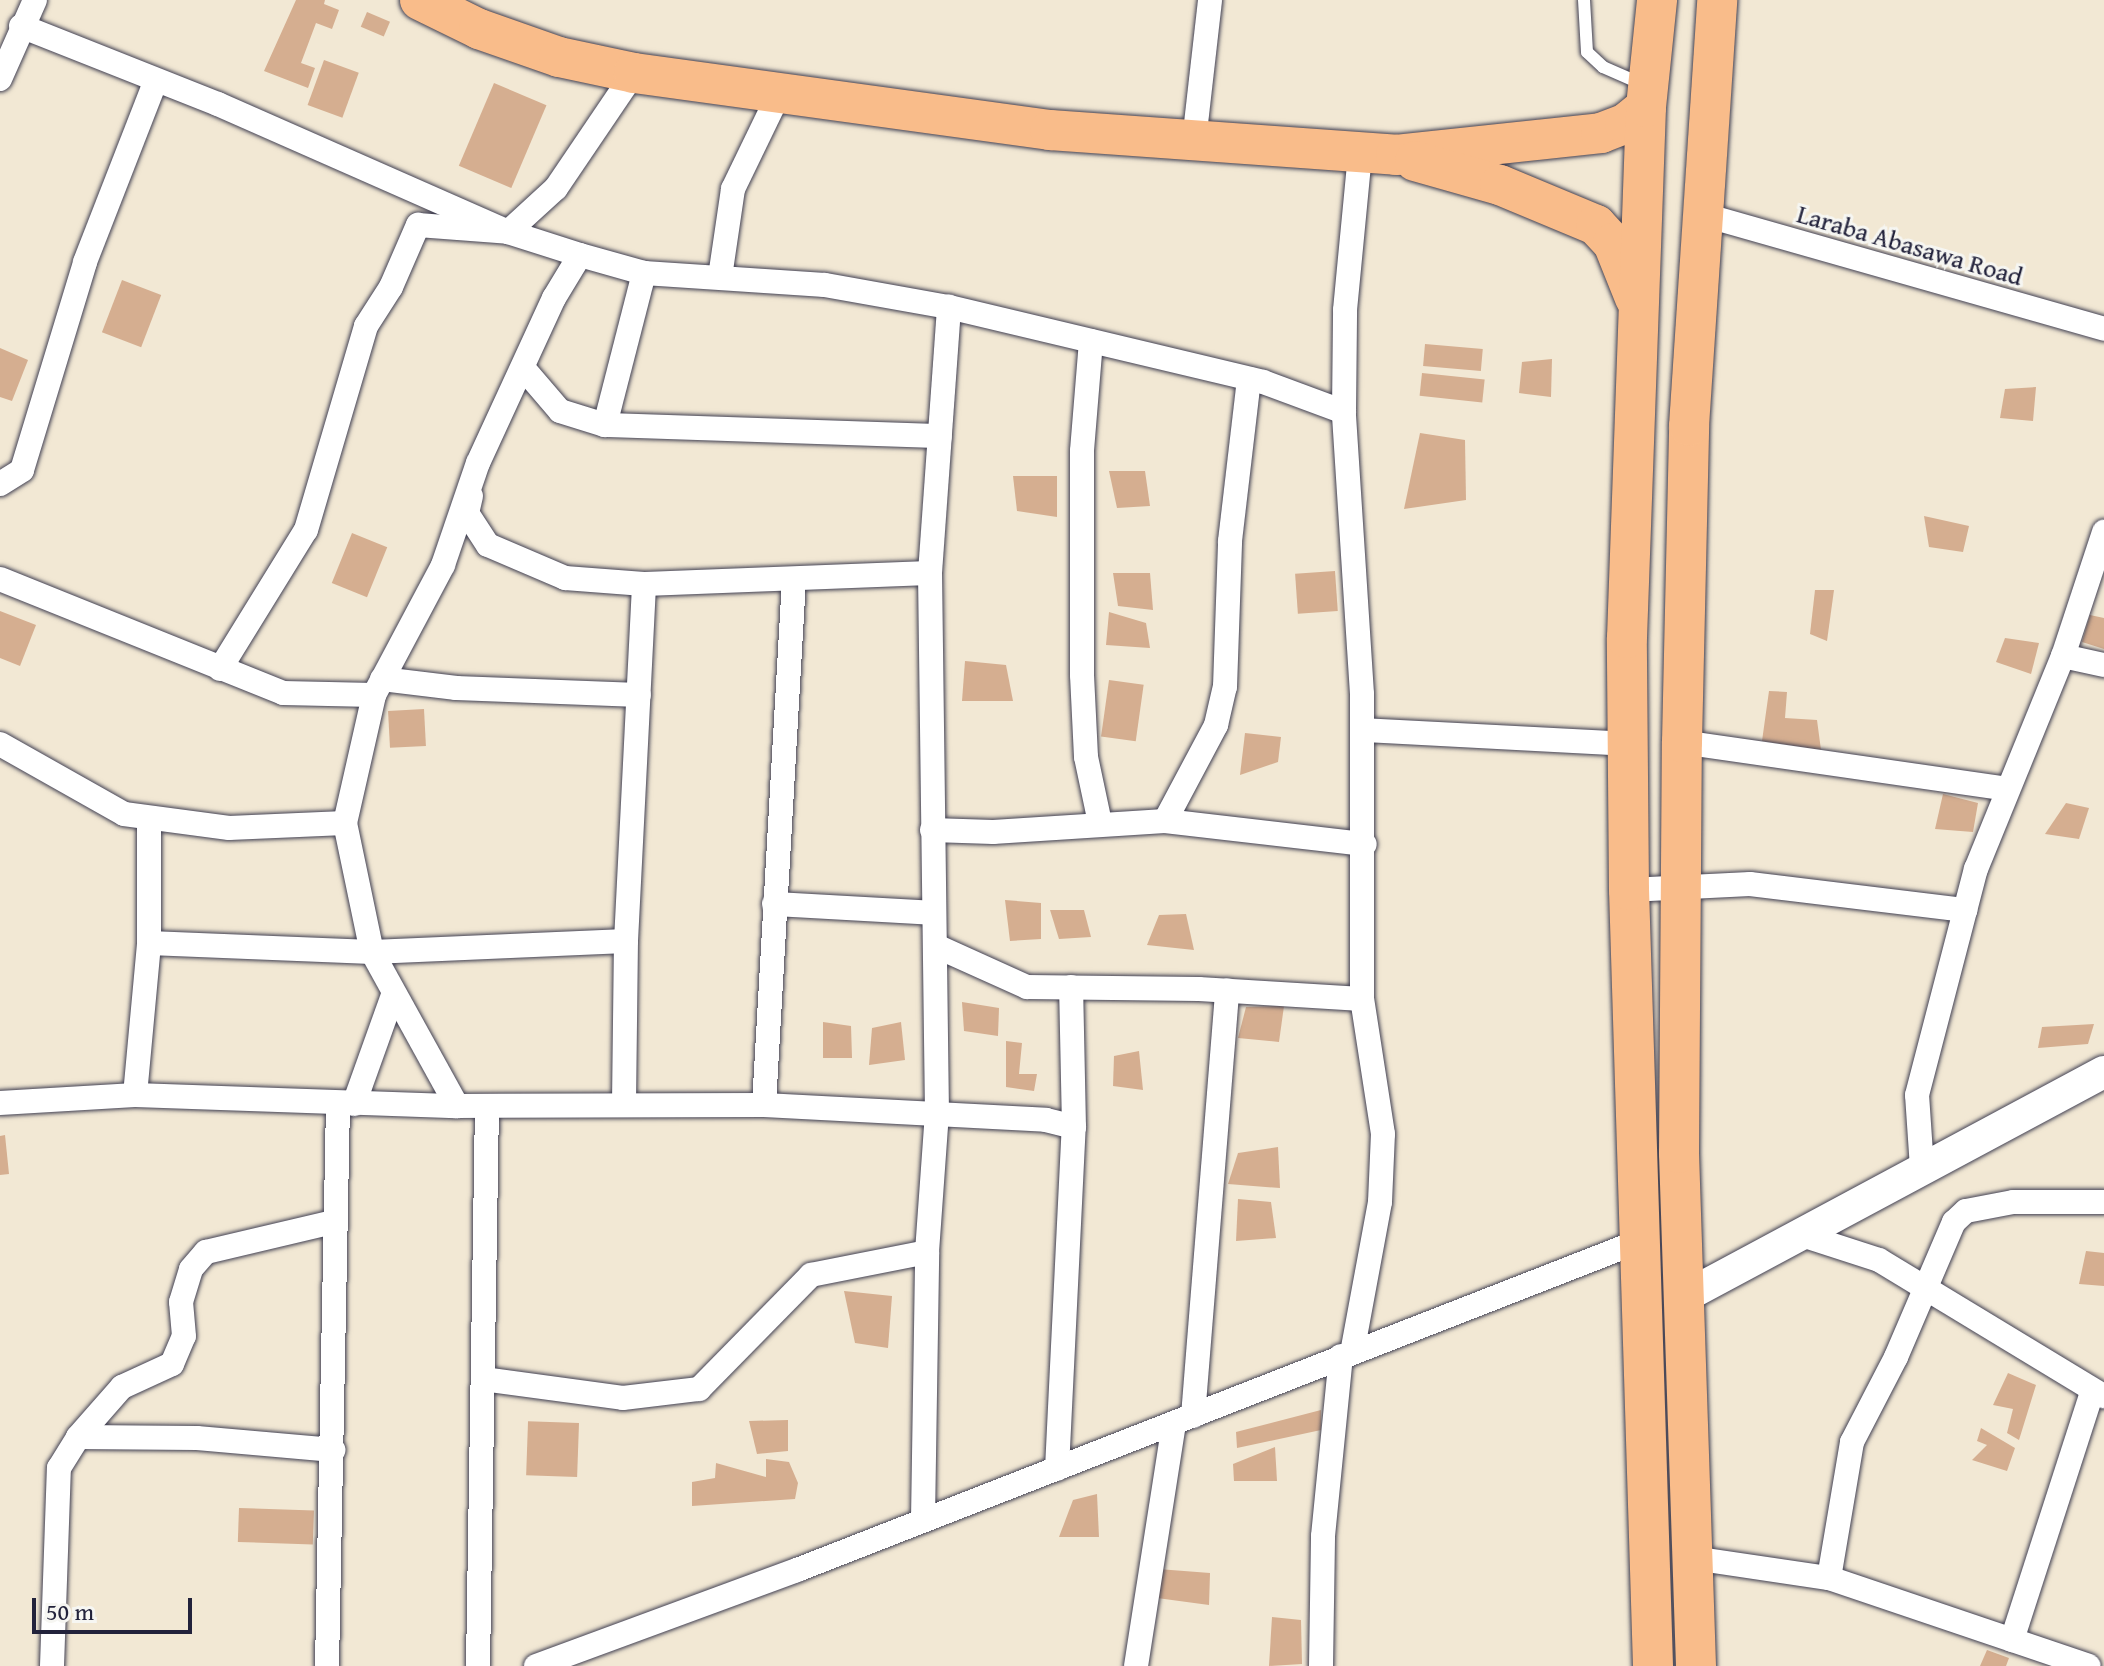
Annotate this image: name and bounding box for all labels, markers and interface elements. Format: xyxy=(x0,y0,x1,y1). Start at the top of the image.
street label: Laraba Abasawa Road xyxy=(1794,198,2026,292)
scale bar xyxy=(36,1582,196,1632)
text: 50 m xyxy=(46,1594,94,1629)

